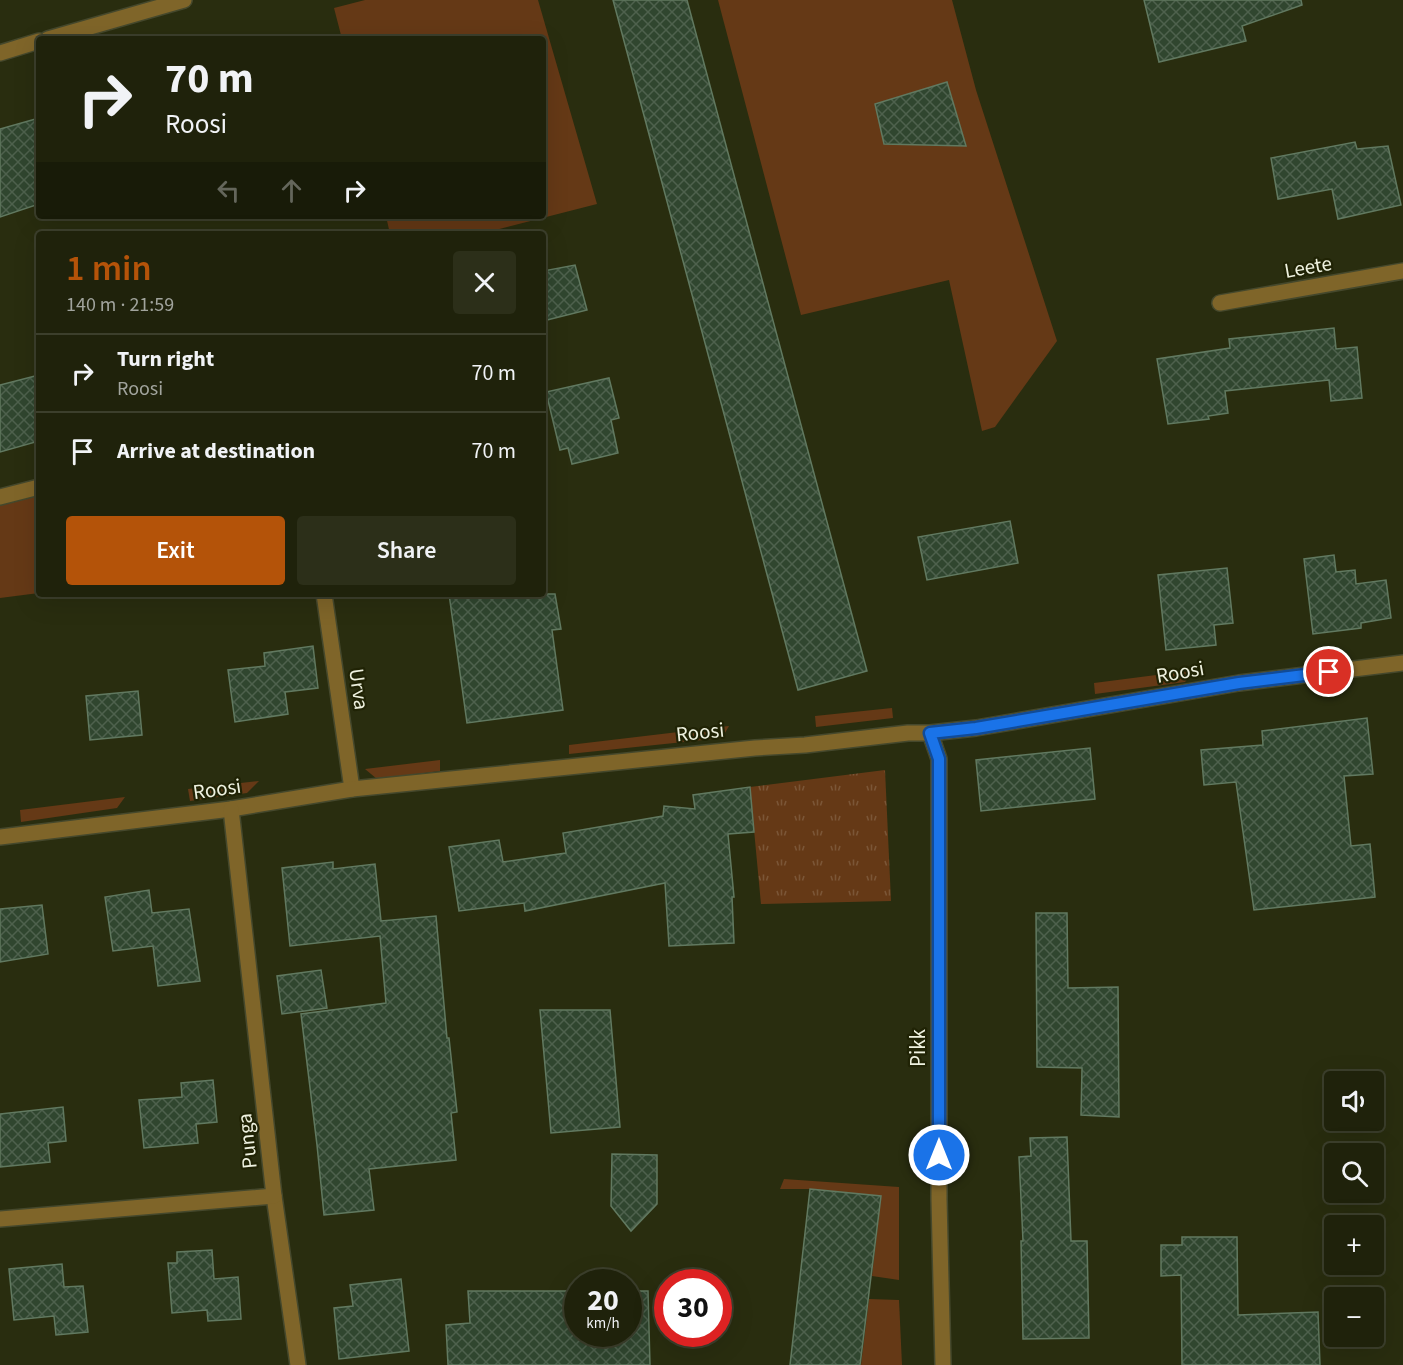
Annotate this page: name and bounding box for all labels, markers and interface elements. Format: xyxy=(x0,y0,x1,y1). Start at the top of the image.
text: 70 m xyxy=(165,49,254,109)
icon: right xyxy=(66,60,144,138)
text: Roosi xyxy=(165,105,227,144)
icon: left xyxy=(212,174,245,207)
icon: ahead xyxy=(275,174,308,207)
icon: right xyxy=(338,174,371,207)
text: 1 min xyxy=(66,243,152,294)
street label: Leete xyxy=(1282,248,1334,286)
button: close xyxy=(453,251,516,314)
text: 140 m · 21:59 xyxy=(66,291,174,319)
text: Turn right xyxy=(117,343,214,375)
icon: right xyxy=(66,357,99,390)
text: 70 m xyxy=(471,357,516,389)
text: Roosi xyxy=(117,375,163,403)
icon: arrive xyxy=(66,435,99,468)
text: Arrive at destination xyxy=(117,435,315,467)
text: 70 m xyxy=(471,435,516,467)
button: Exit xyxy=(66,516,285,585)
button: Share xyxy=(297,516,516,585)
pin xyxy=(1303,646,1354,697)
street label: Roosi xyxy=(1154,653,1206,691)
icon: arrive xyxy=(1312,655,1345,688)
street label: Urva xyxy=(341,666,377,712)
street label: Roosi xyxy=(674,715,726,749)
street label: Roosi xyxy=(191,771,243,807)
street label: Pikk xyxy=(903,1028,933,1067)
map controls xyxy=(1324,1071,1384,1347)
button: sound xyxy=(1324,1071,1384,1131)
street label: Punga xyxy=(229,1112,265,1170)
position arrow xyxy=(907,1123,971,1187)
button: search xyxy=(1324,1143,1384,1203)
button: + xyxy=(1324,1215,1384,1275)
speed limit sign: 30 xyxy=(654,1269,732,1347)
text: 20 xyxy=(587,1279,619,1322)
button: − xyxy=(1324,1287,1384,1347)
text: km/h xyxy=(586,1313,620,1334)

